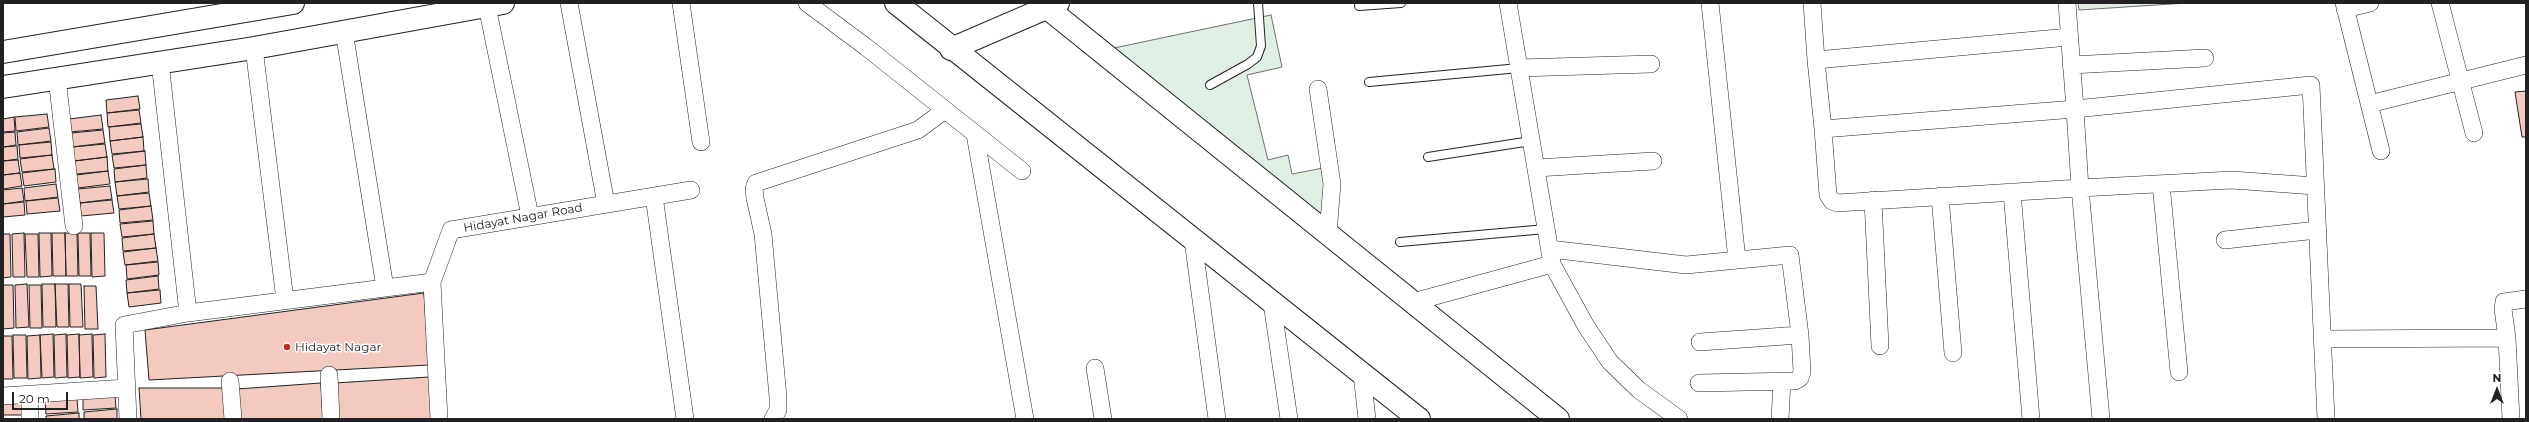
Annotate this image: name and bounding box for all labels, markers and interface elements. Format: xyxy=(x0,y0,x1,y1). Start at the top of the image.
street label: Hidayat Nagar Road xyxy=(462,200,584,236)
place label: Hidayat Nagar xyxy=(295,340,381,354)
marker: Hidayat Nagar xyxy=(282,342,292,352)
north arrow xyxy=(2477,370,2517,410)
text: N xyxy=(2493,371,2501,385)
scale bar xyxy=(14,384,70,410)
text: 20 m xyxy=(19,391,50,406)

